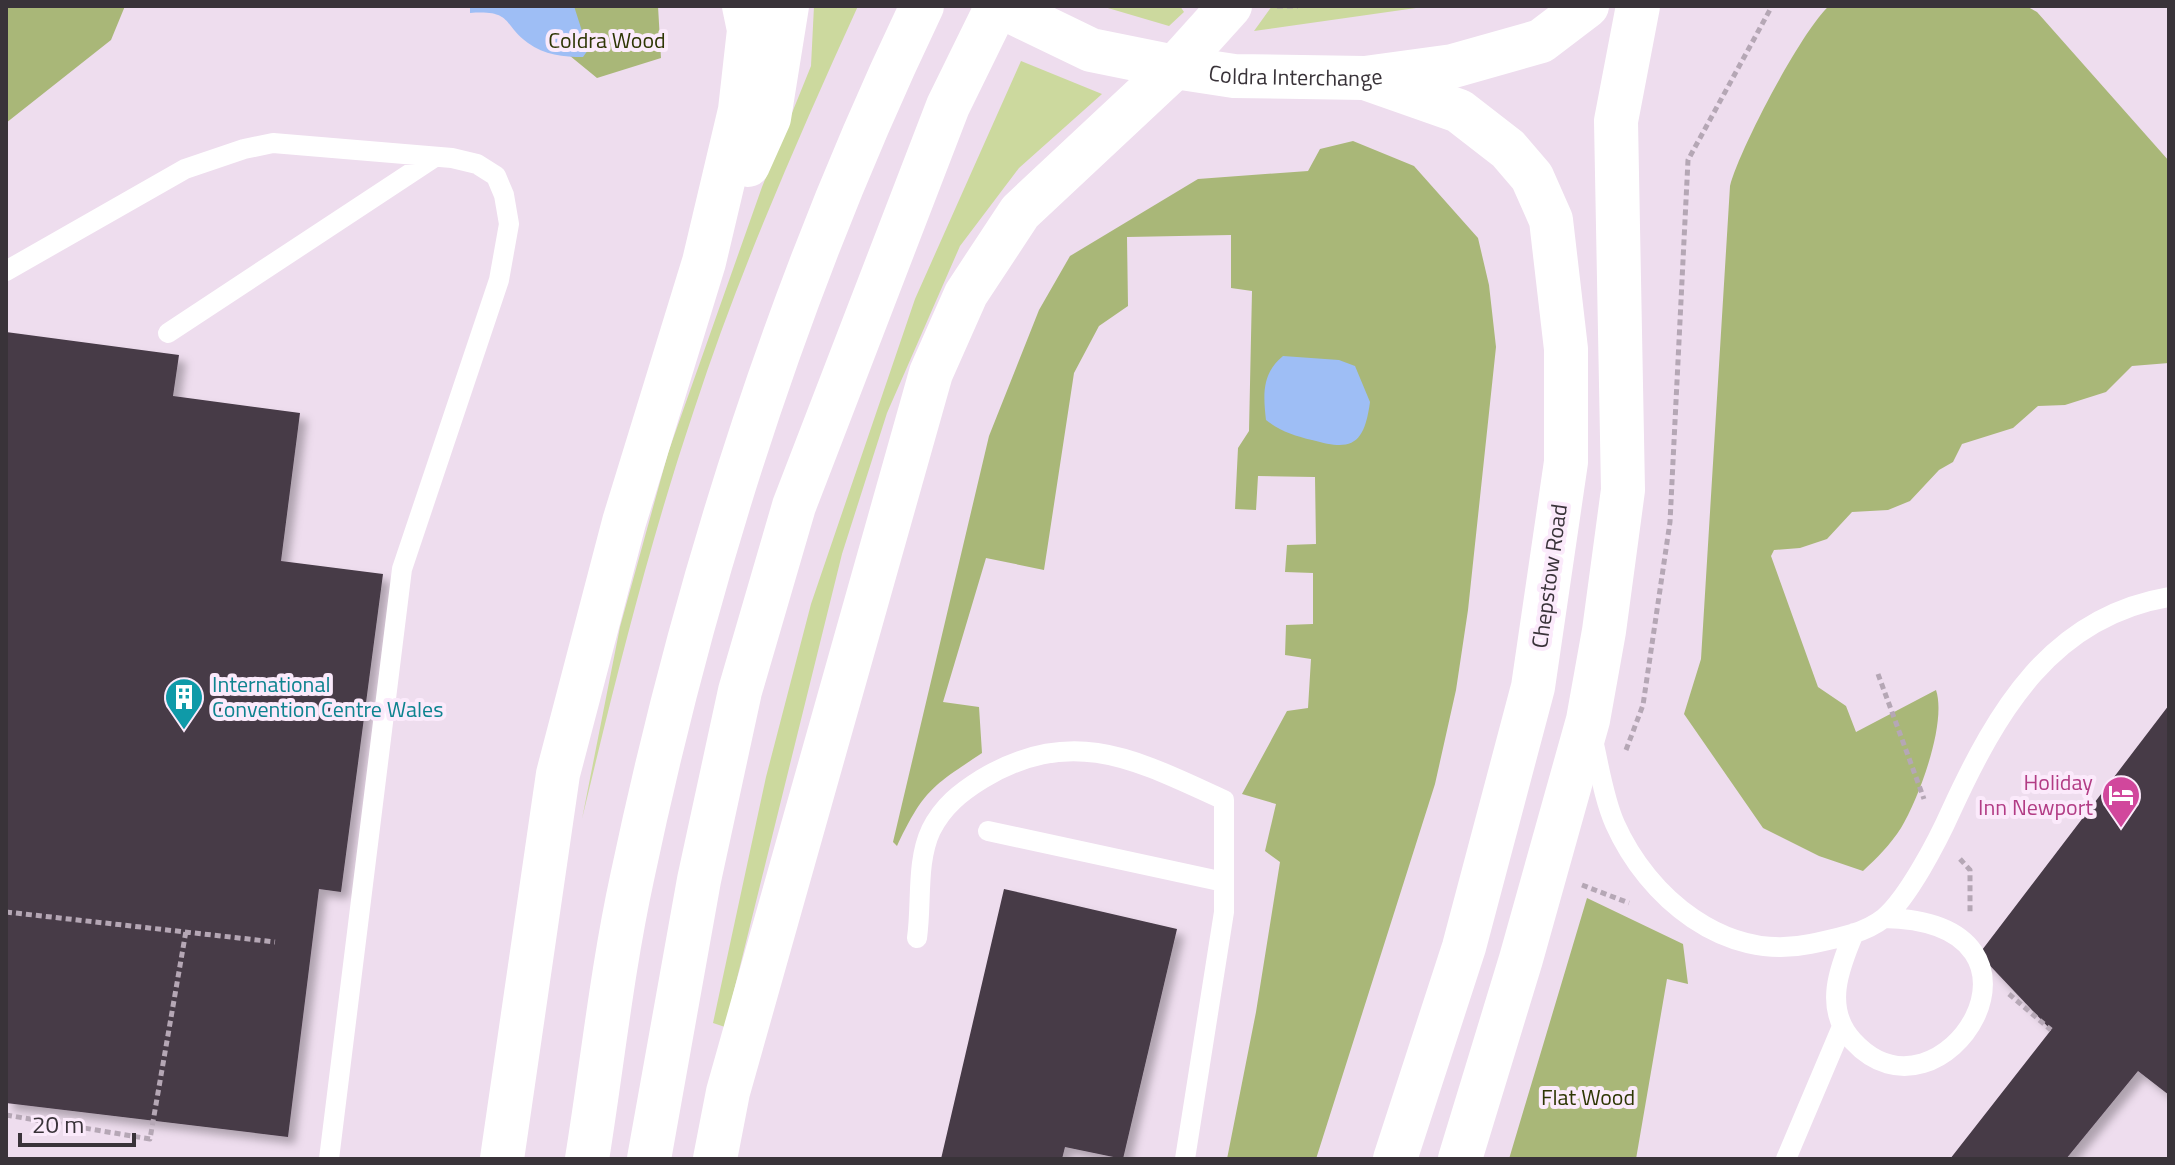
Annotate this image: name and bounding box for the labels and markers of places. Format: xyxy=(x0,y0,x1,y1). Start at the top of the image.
place label: International Convention Centre Wales xyxy=(212,667,443,726)
building icon: International Convention Centre Wales xyxy=(163,676,205,731)
place label: Holiday Inn Newport xyxy=(1978,765,2093,824)
hotel icon: Holiday Inn Newport xyxy=(2100,774,2142,829)

